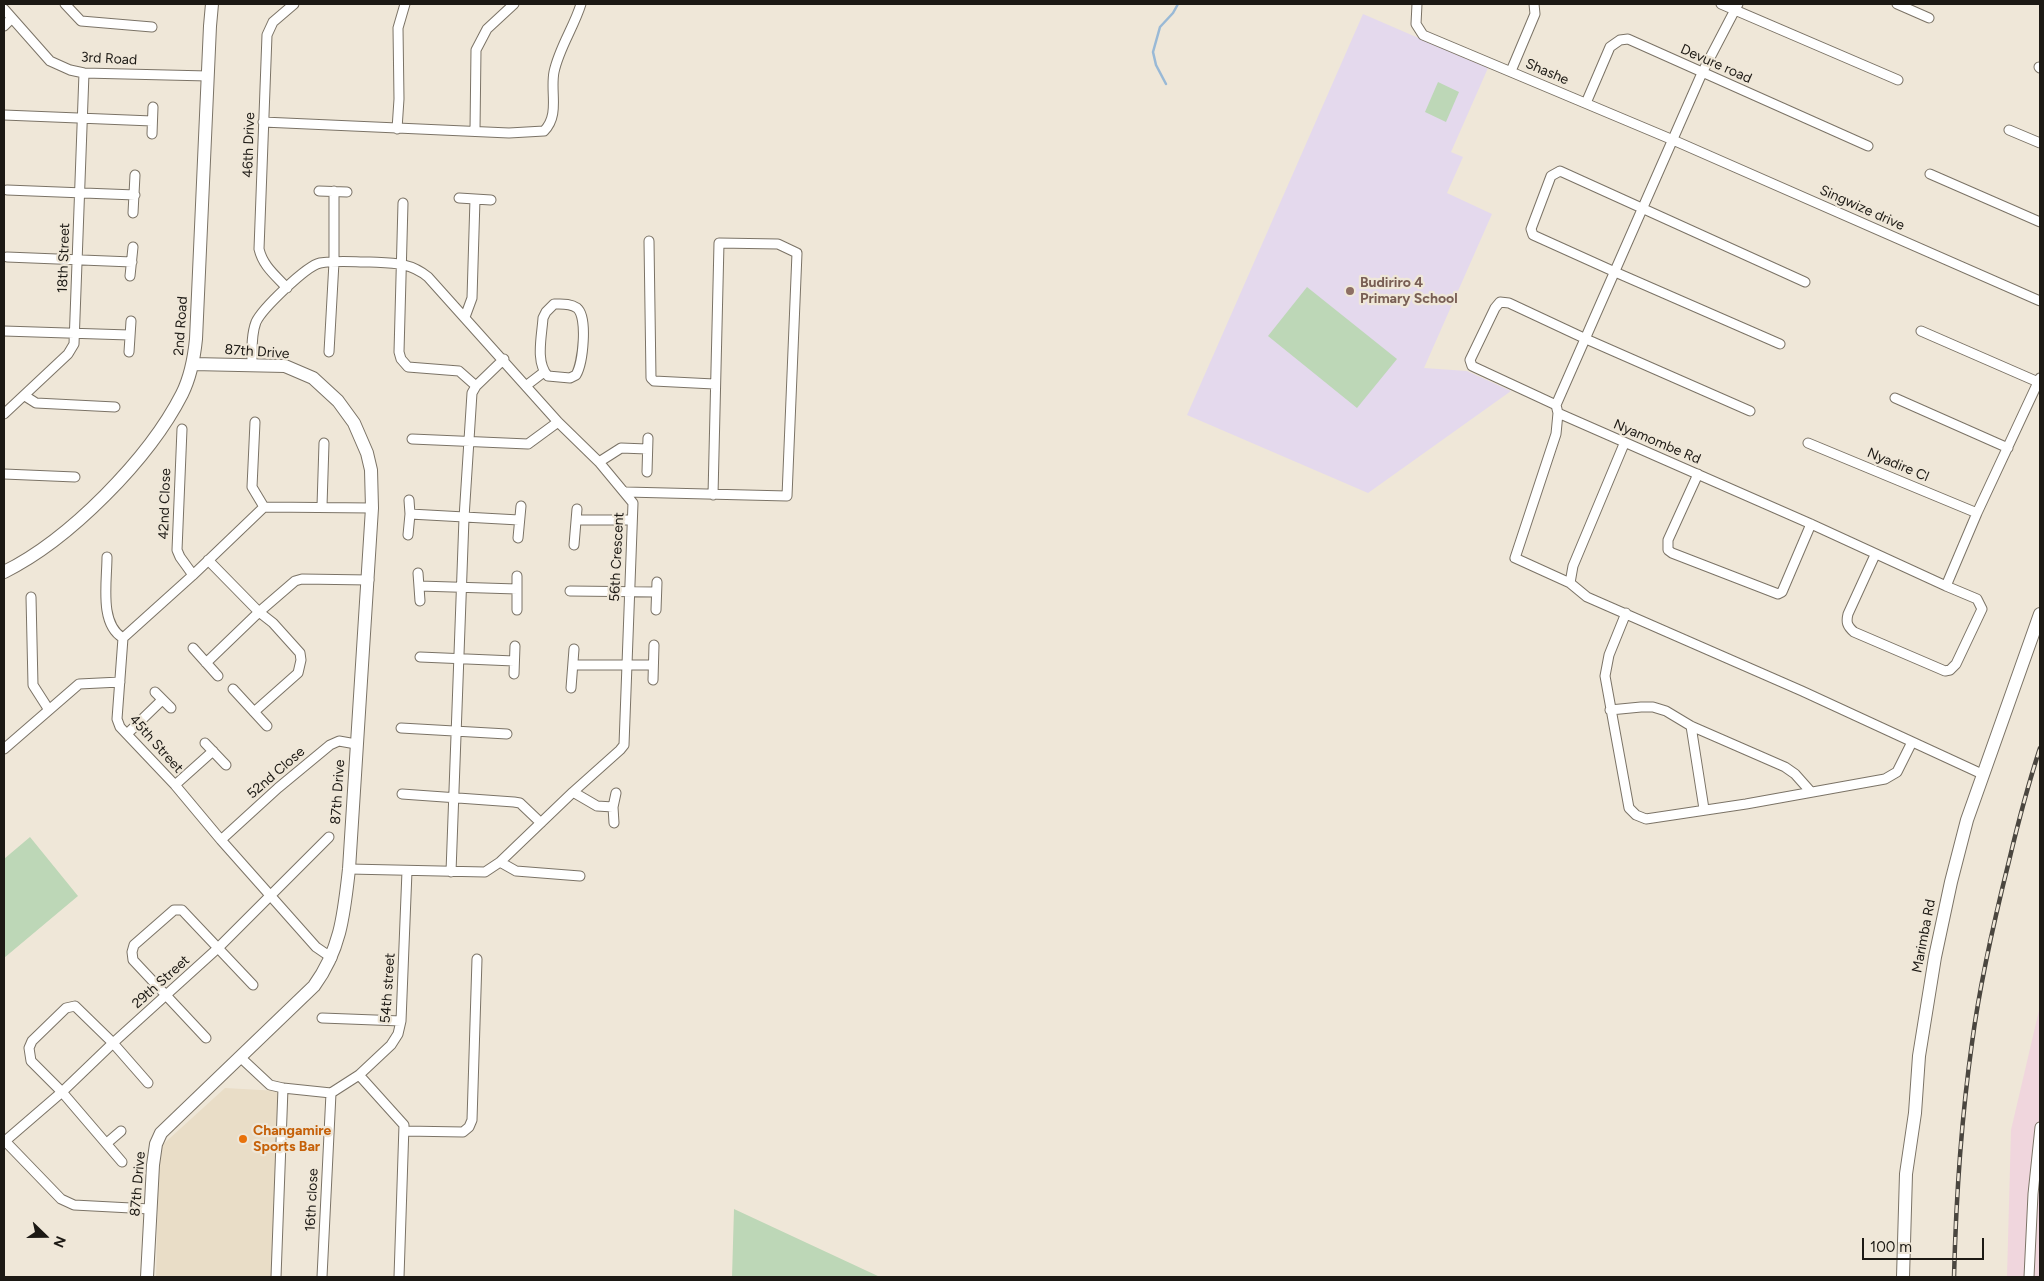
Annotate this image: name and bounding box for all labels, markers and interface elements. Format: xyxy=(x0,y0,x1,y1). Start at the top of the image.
street label: Devure road xyxy=(1678,41,1754,87)
street label: 3rd Road xyxy=(80,49,138,69)
street label: Shashe xyxy=(1523,55,1571,89)
street label: 46th Drive xyxy=(239,112,259,178)
street label: Singwize drive xyxy=(1817,182,1907,234)
street label: 18th Street xyxy=(54,223,74,293)
place label: Budiriro 4 Primary School xyxy=(1360,275,1458,308)
marker: Budiriro 4 Primary School xyxy=(1344,285,1356,297)
street label: 2nd Road xyxy=(171,296,191,356)
street label: 87th Drive xyxy=(224,341,290,363)
street label: Nyamombe Rd xyxy=(1611,416,1703,468)
street label: Nyadire Cl xyxy=(1865,444,1931,486)
street label: 42nd Close xyxy=(155,468,175,540)
street label: 56th Crescent xyxy=(606,512,628,602)
street label: 45th Street xyxy=(125,711,187,777)
street label: 52nd Close xyxy=(244,743,308,803)
street label: 87th Drive xyxy=(327,759,349,825)
street label: Marimba Rd xyxy=(1909,898,1939,974)
street label: 29th Street xyxy=(129,952,193,1012)
street label: 54th street xyxy=(377,952,399,1024)
place label: Changamire Sports Bar xyxy=(253,1123,331,1156)
marker: Changamire Sports Bar xyxy=(237,1133,249,1145)
street label: 87th Drive xyxy=(127,1151,149,1217)
street label: 16th close xyxy=(302,1168,322,1232)
north arrow xyxy=(20,1211,70,1261)
scale bar xyxy=(1864,1228,1986,1260)
text: N xyxy=(49,1234,69,1250)
text: 100 m xyxy=(1870,1238,1912,1256)

